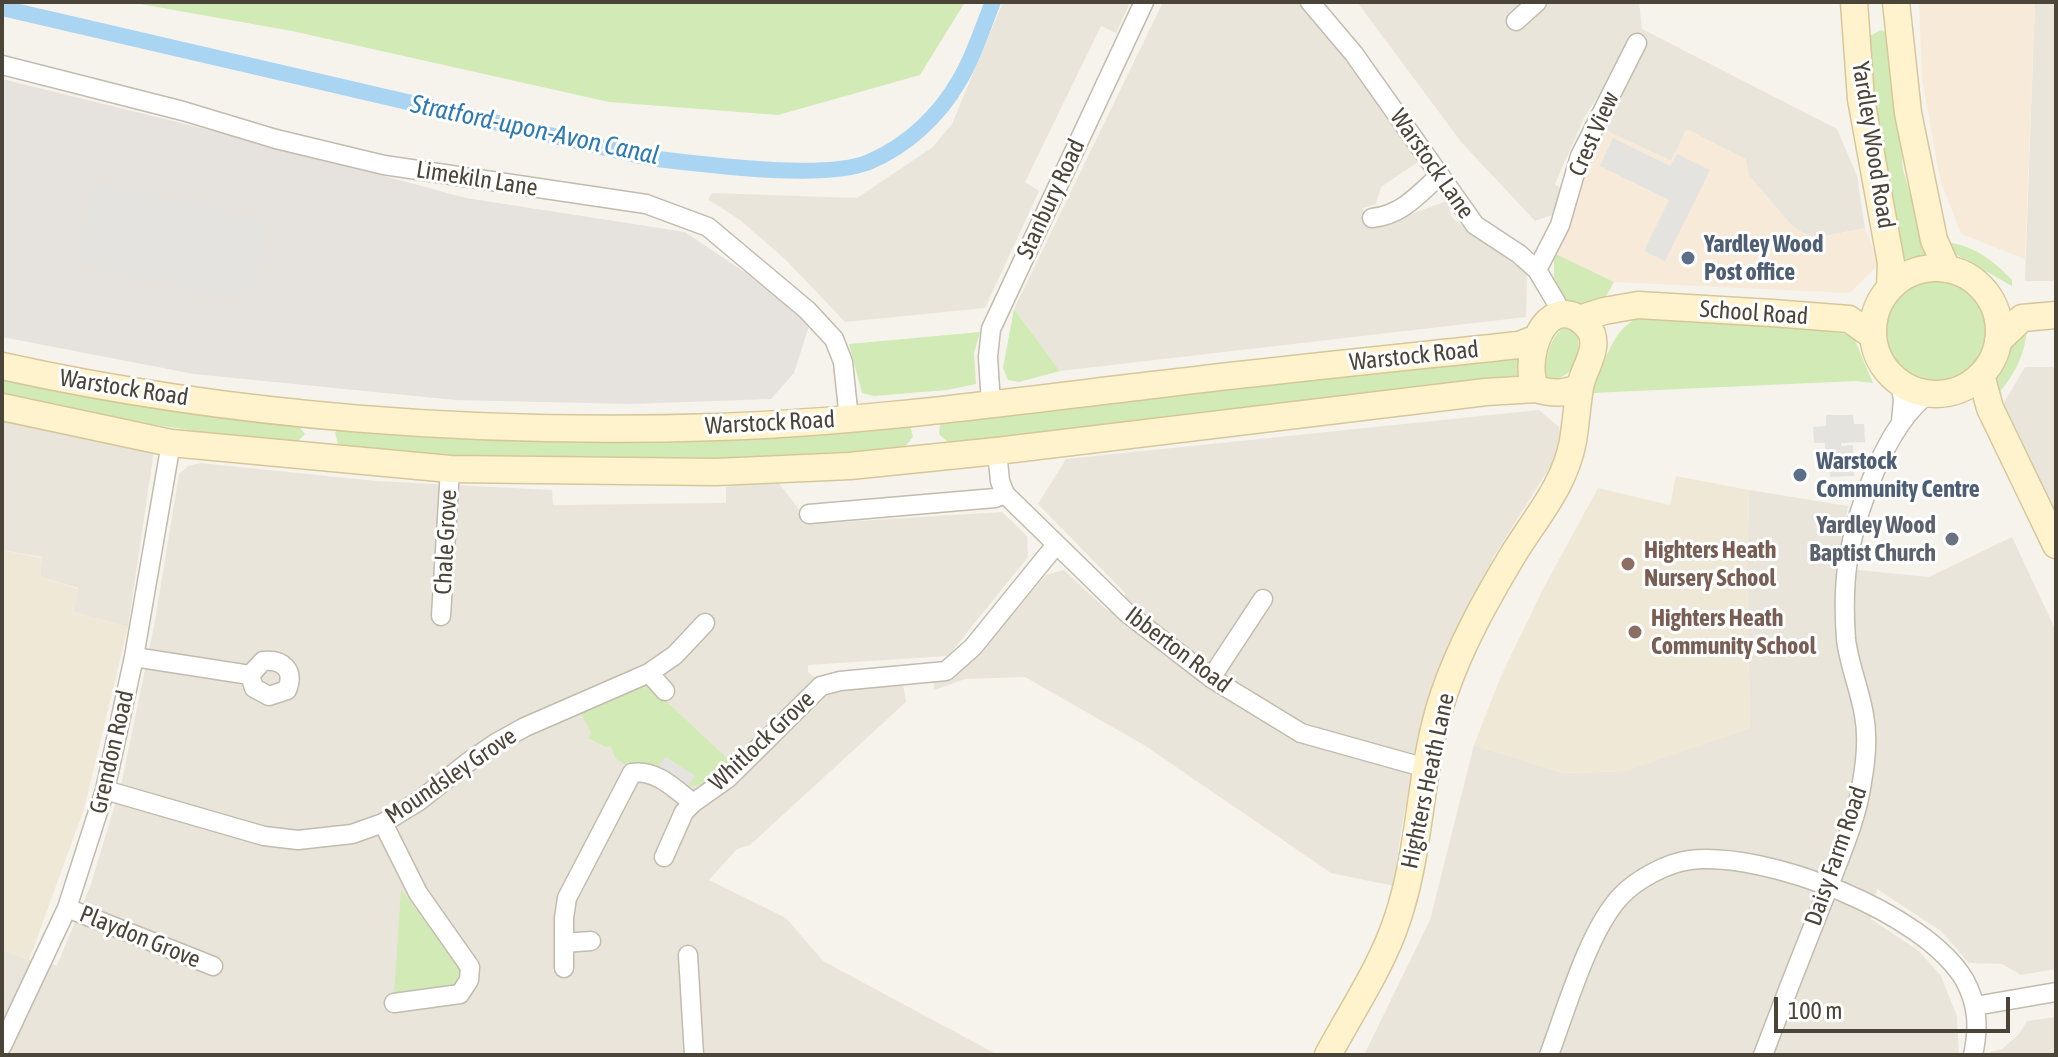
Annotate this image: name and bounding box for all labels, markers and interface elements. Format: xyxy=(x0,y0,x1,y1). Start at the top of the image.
street label: Yardley Wood Road xyxy=(1846,60,1900,230)
street label: Crest View xyxy=(1563,87,1625,181)
water label: Stratford-upon-Avon Canal xyxy=(408,88,662,172)
street label: Warstock Lane xyxy=(1384,104,1480,224)
street label: Stanbury Road xyxy=(1011,135,1091,263)
street label: Limekiln Lane xyxy=(414,155,540,203)
place label: Yardley Wood Post office xyxy=(1704,230,1823,286)
marker: Yardley Wood Post office xyxy=(1679,249,1697,267)
street label: School Road xyxy=(1699,295,1809,331)
street label: Warstock Road xyxy=(1348,335,1480,377)
street label: Warstock Road xyxy=(58,364,190,412)
street label: Warstock Road xyxy=(704,405,836,441)
place label: Warstock Community Centre xyxy=(1816,447,1980,503)
marker: Warstock Community Centre xyxy=(1791,466,1809,484)
street label: Chale Grove xyxy=(429,489,463,595)
place label: Yardley Wood Baptist Church xyxy=(1809,511,1936,567)
marker: Yardley Wood Baptist Church xyxy=(1943,530,1961,548)
place label: Highters Heath Nursery School xyxy=(1644,536,1776,592)
marker: Highters Heath Nursery School xyxy=(1619,555,1637,573)
street label: Ibberton Road xyxy=(1119,601,1237,699)
place label: Highters Heath Community School xyxy=(1651,604,1816,660)
marker: Highters Heath Community School xyxy=(1626,623,1644,641)
street label: Whitlock Grove xyxy=(704,685,820,797)
street label: Grendon Road xyxy=(84,688,140,816)
street label: Highters Heath Lane xyxy=(1395,691,1461,871)
street label: Moundsley Grove xyxy=(380,722,522,830)
street label: Daisy Farm Road xyxy=(1799,782,1873,930)
street label: Playdon Grove xyxy=(75,900,205,974)
scale bar xyxy=(1778,981,2014,1031)
text: 100 m xyxy=(1788,997,1842,1024)

